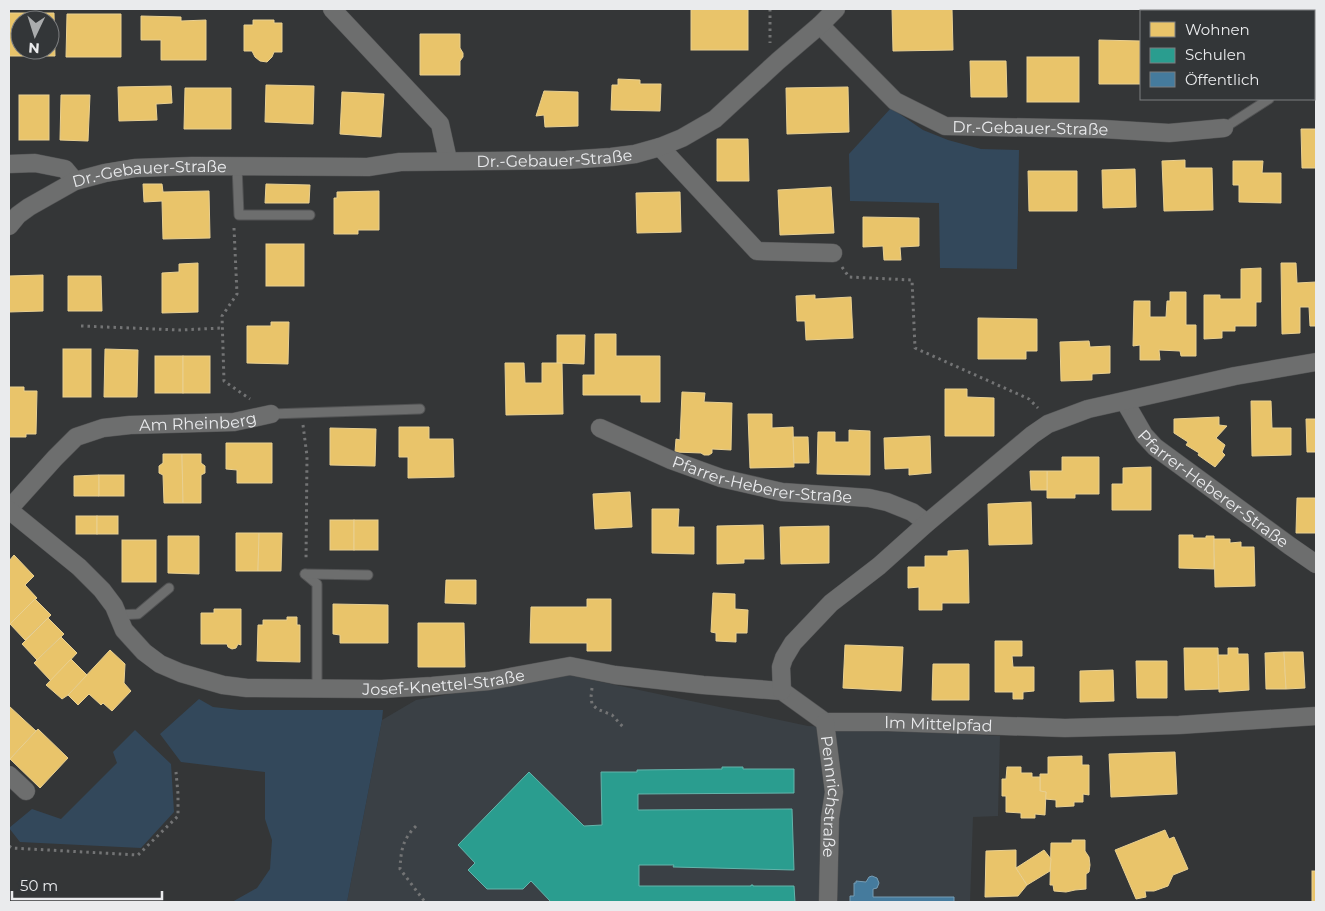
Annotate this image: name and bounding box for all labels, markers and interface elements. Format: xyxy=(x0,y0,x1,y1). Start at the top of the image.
north arrow xyxy=(10,10,60,60)
legend xyxy=(1140,10,1315,100)
text: Wohnen xyxy=(1185,20,1250,39)
text: N xyxy=(28,39,40,57)
text: Schulen xyxy=(1185,45,1246,64)
text: Öffentlich xyxy=(1185,70,1259,89)
street label: Dr.-Gebauer-Straße xyxy=(952,117,1109,139)
street label: Dr.-Gebauer-Straße xyxy=(476,145,633,171)
street label: Dr.-Gebauer-Straße xyxy=(70,156,227,191)
street label: Am Rheinberg xyxy=(139,408,258,434)
street label: Pfarrer-Heberer-Straße xyxy=(1134,426,1293,551)
street label: Pfarrer-Heberer-Straße xyxy=(670,452,853,506)
street label: Josef-Knettel-Straße xyxy=(361,665,526,699)
street label: Im Mittelpfad xyxy=(884,713,993,735)
street label: Pennrichstraße xyxy=(817,734,844,858)
scale bar xyxy=(12,868,162,900)
text: 50 m xyxy=(20,876,58,895)

